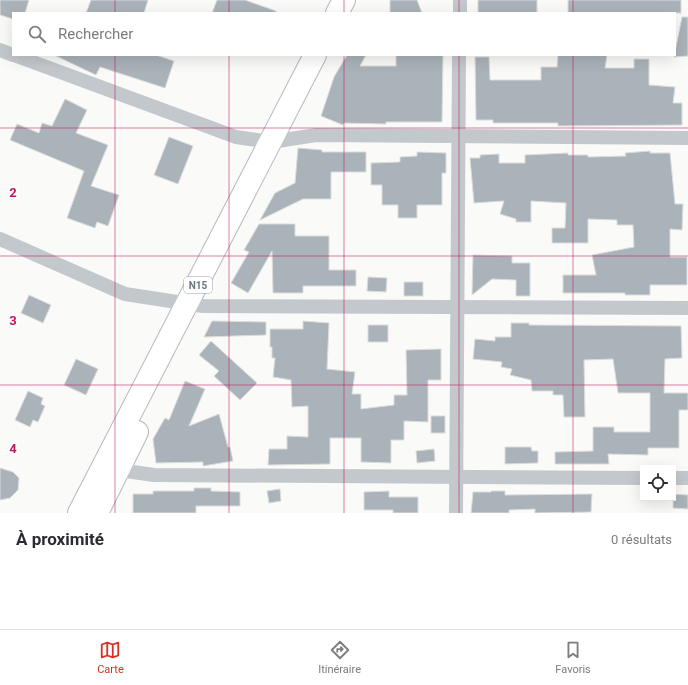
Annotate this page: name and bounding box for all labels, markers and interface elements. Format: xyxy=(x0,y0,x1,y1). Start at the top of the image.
search box xyxy=(12,12,676,56)
icon: search xyxy=(26,23,48,45)
text: Rechercher xyxy=(58,25,133,43)
text: 2 xyxy=(9,185,17,200)
road number: N15 xyxy=(184,277,212,293)
text: 3 xyxy=(9,313,17,328)
text: 4 xyxy=(9,441,17,456)
map controls xyxy=(640,465,676,501)
button: locate xyxy=(640,465,676,501)
text: À proximité xyxy=(16,529,104,549)
text: 0 résultats xyxy=(611,532,672,547)
tab: Carte xyxy=(97,639,124,676)
tab: Itinéraire xyxy=(318,639,361,676)
tab: Favoris xyxy=(555,639,591,676)

